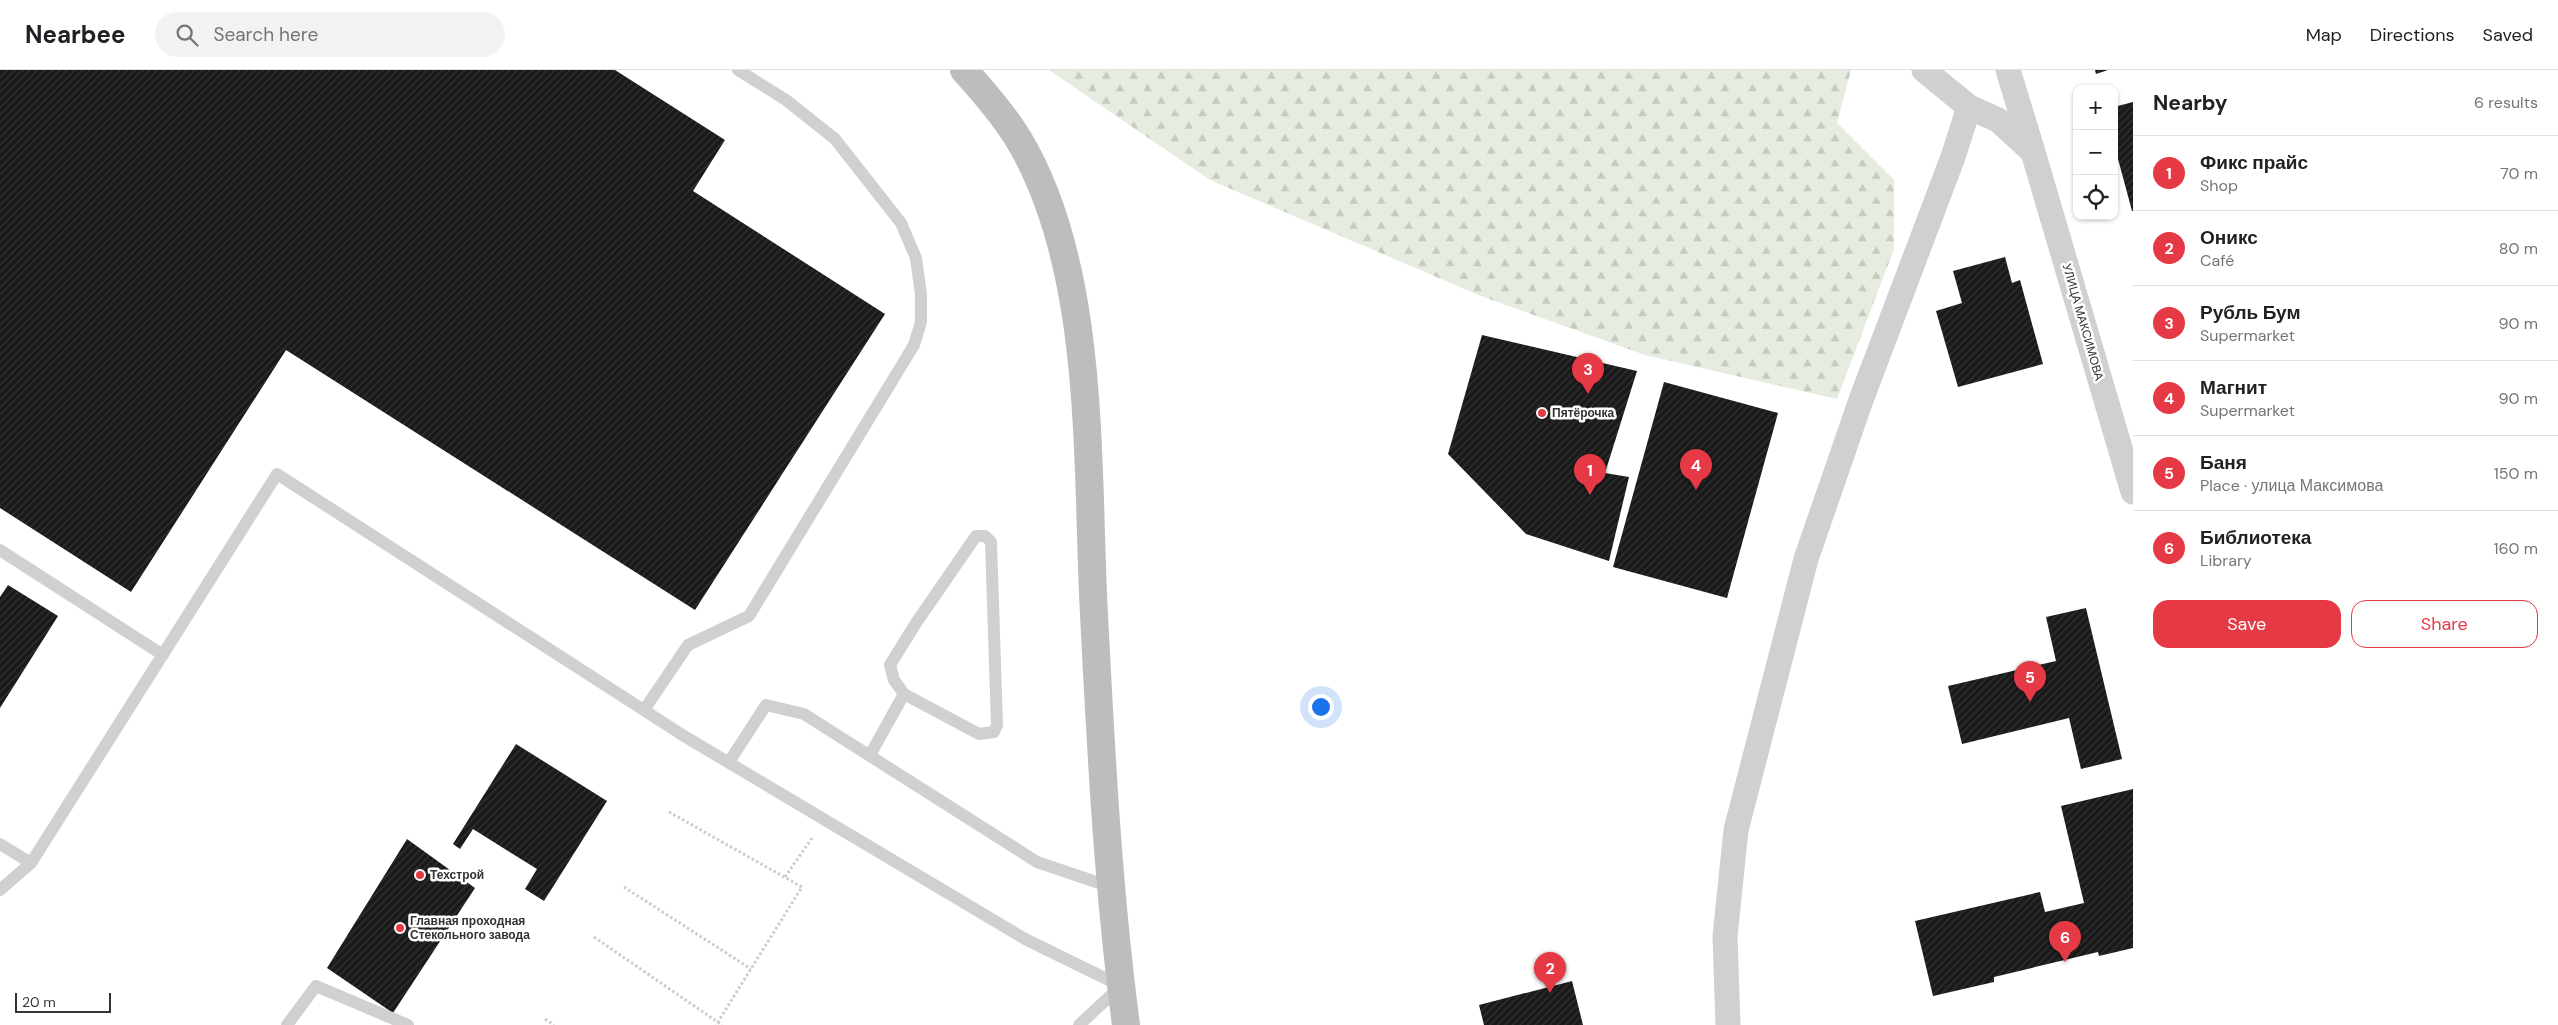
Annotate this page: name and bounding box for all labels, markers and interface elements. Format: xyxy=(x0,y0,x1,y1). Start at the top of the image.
search box xyxy=(155,12,505,57)
text: Nearbee xyxy=(25,19,125,50)
icon: search xyxy=(173,21,201,49)
text: Search here xyxy=(213,22,318,47)
text: Map xyxy=(2306,23,2342,47)
text: Directions xyxy=(2370,23,2455,47)
text: Saved xyxy=(2483,23,2533,47)
map controls xyxy=(2073,85,2118,220)
button: + xyxy=(2073,85,2118,130)
text: Nearby xyxy=(2153,89,2227,117)
text: 6 results xyxy=(2474,92,2538,113)
button: − xyxy=(2073,130,2118,175)
text: Фикс прайс xyxy=(2200,150,2308,175)
text: 1 xyxy=(2166,163,2172,184)
text: 70 m xyxy=(2500,163,2538,184)
button: locate xyxy=(2073,175,2118,220)
text: Shop xyxy=(2200,175,2238,196)
text: Оникс xyxy=(2200,225,2258,250)
text: 2 xyxy=(2164,238,2174,259)
text: 80 m xyxy=(2499,238,2538,259)
text: Café xyxy=(2200,250,2234,271)
street label: УЛИЦА МАКСИМОВА xyxy=(2059,262,2107,382)
text: Рубль Бум xyxy=(2200,300,2301,325)
text: 3 xyxy=(2164,313,2174,334)
text: 90 m xyxy=(2498,313,2538,334)
text: Supermarket xyxy=(2200,325,2295,346)
pin: 3 xyxy=(1572,353,1604,394)
text: Магнит xyxy=(2200,375,2267,400)
text: 4 xyxy=(2164,388,2174,409)
text: 90 m xyxy=(2498,388,2538,409)
text: Supermarket xyxy=(2200,400,2295,421)
place label: Пятёрочка xyxy=(1552,405,1615,421)
marker: Пятёрочка xyxy=(1536,407,1548,419)
pin: 4 xyxy=(1680,449,1712,490)
text: Баня xyxy=(2200,450,2247,475)
pin: 1 xyxy=(1574,454,1606,495)
text: 5 xyxy=(2164,463,2174,484)
text: 150 m xyxy=(2494,463,2538,484)
text: Place · улица Максимова xyxy=(2200,475,2383,496)
text: Библиотека xyxy=(2200,525,2311,550)
text: 6 xyxy=(2164,538,2174,559)
text: 160 m xyxy=(2494,538,2538,559)
text: Library xyxy=(2200,550,2252,571)
button: Save xyxy=(2153,600,2341,648)
button: Share xyxy=(2351,600,2538,648)
pin: 5 xyxy=(2014,661,2046,702)
your location xyxy=(1308,694,1334,720)
place label: Техстрой xyxy=(430,867,484,883)
marker: Техстрой xyxy=(414,869,426,881)
place label: Главная проходная Стекольного завода xyxy=(410,913,530,943)
pin: 6 xyxy=(2049,921,2081,962)
marker: Главная проходная Стекольного завода xyxy=(394,922,406,934)
pin: 2 xyxy=(1534,952,1566,993)
scale bar xyxy=(15,990,111,1013)
text: 20 m xyxy=(22,993,56,1011)

